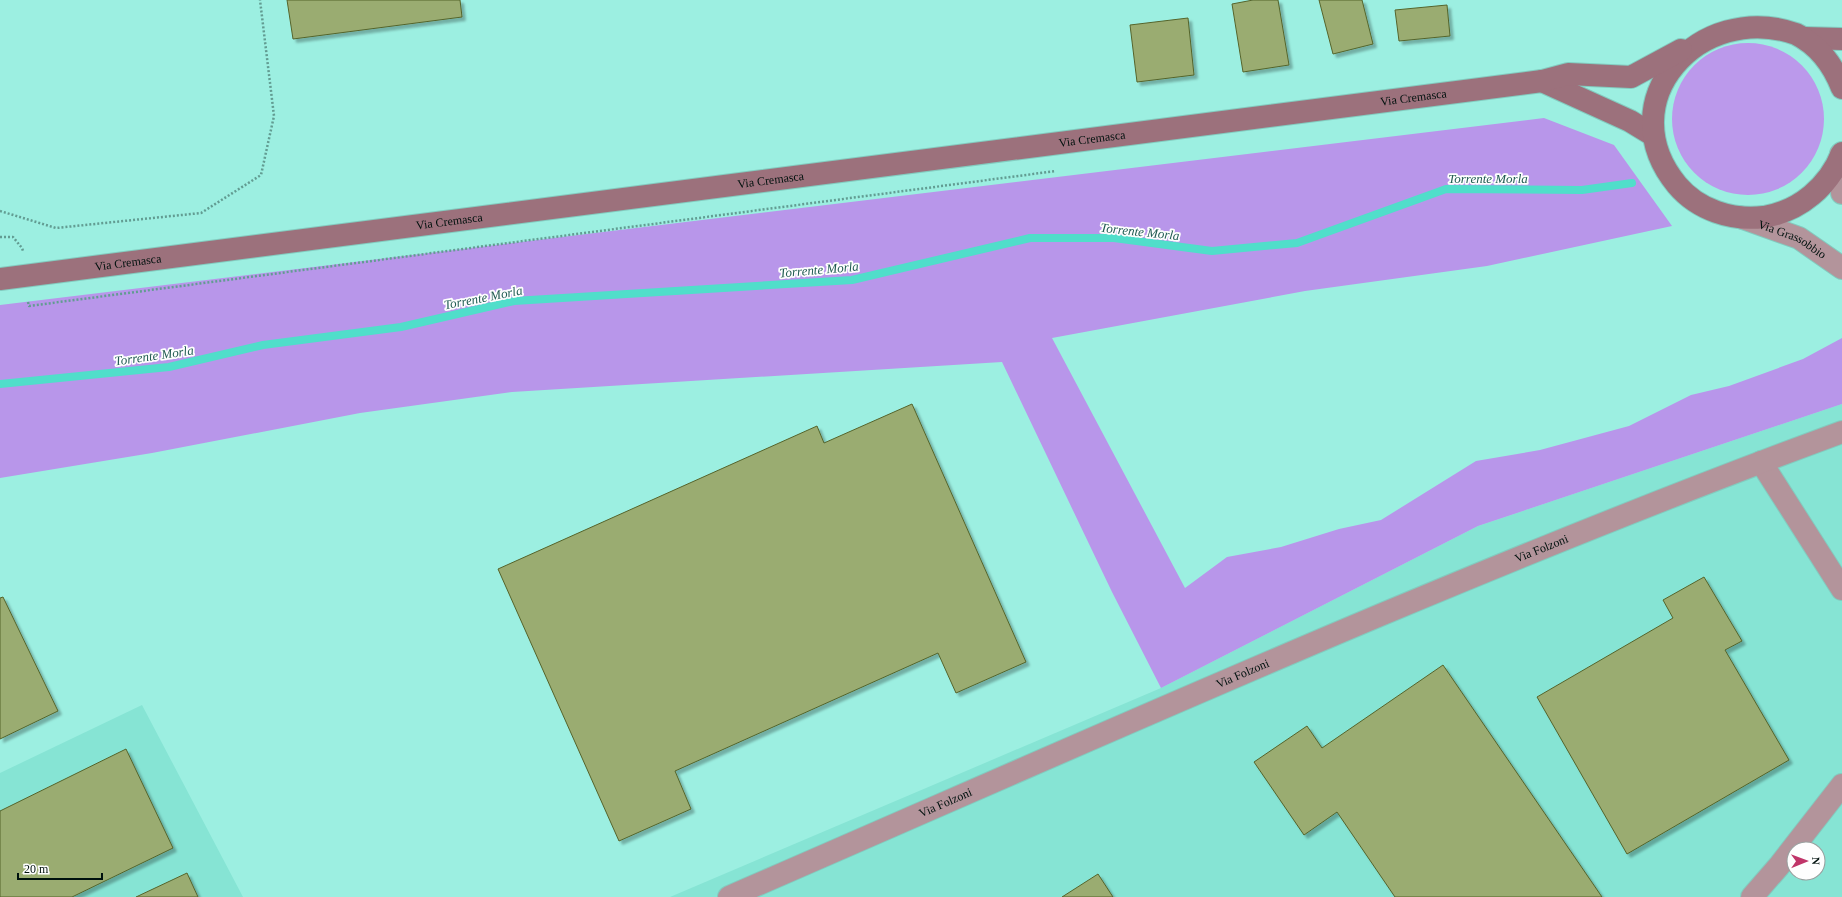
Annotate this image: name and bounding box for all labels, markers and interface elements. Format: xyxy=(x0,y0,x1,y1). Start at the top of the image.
street label: Via Cremasca xyxy=(1379,86,1448,109)
street label: Via Cremasca xyxy=(1058,127,1127,150)
street label: Via Cremasca xyxy=(737,169,805,191)
water label: Torrente Morla xyxy=(1448,171,1528,186)
street label: Via Cremasca xyxy=(415,210,484,233)
street label: Via Grassobbio xyxy=(1756,217,1829,262)
water label: Torrente Morla xyxy=(1100,220,1181,243)
street label: Via Cremasca xyxy=(94,251,163,274)
water label: Torrente Morla xyxy=(779,259,860,280)
water label: Torrente Morla xyxy=(443,282,524,312)
water label: Torrente Morla xyxy=(114,342,195,368)
street label: Via Folzoni xyxy=(1513,531,1571,566)
street label: Via Folzoni xyxy=(1214,656,1272,691)
street label: Via Folzoni xyxy=(917,785,975,820)
north arrow xyxy=(1786,841,1826,881)
scale bar xyxy=(18,855,102,881)
text: N xyxy=(1810,857,1822,865)
text: 20 m xyxy=(24,862,49,876)

